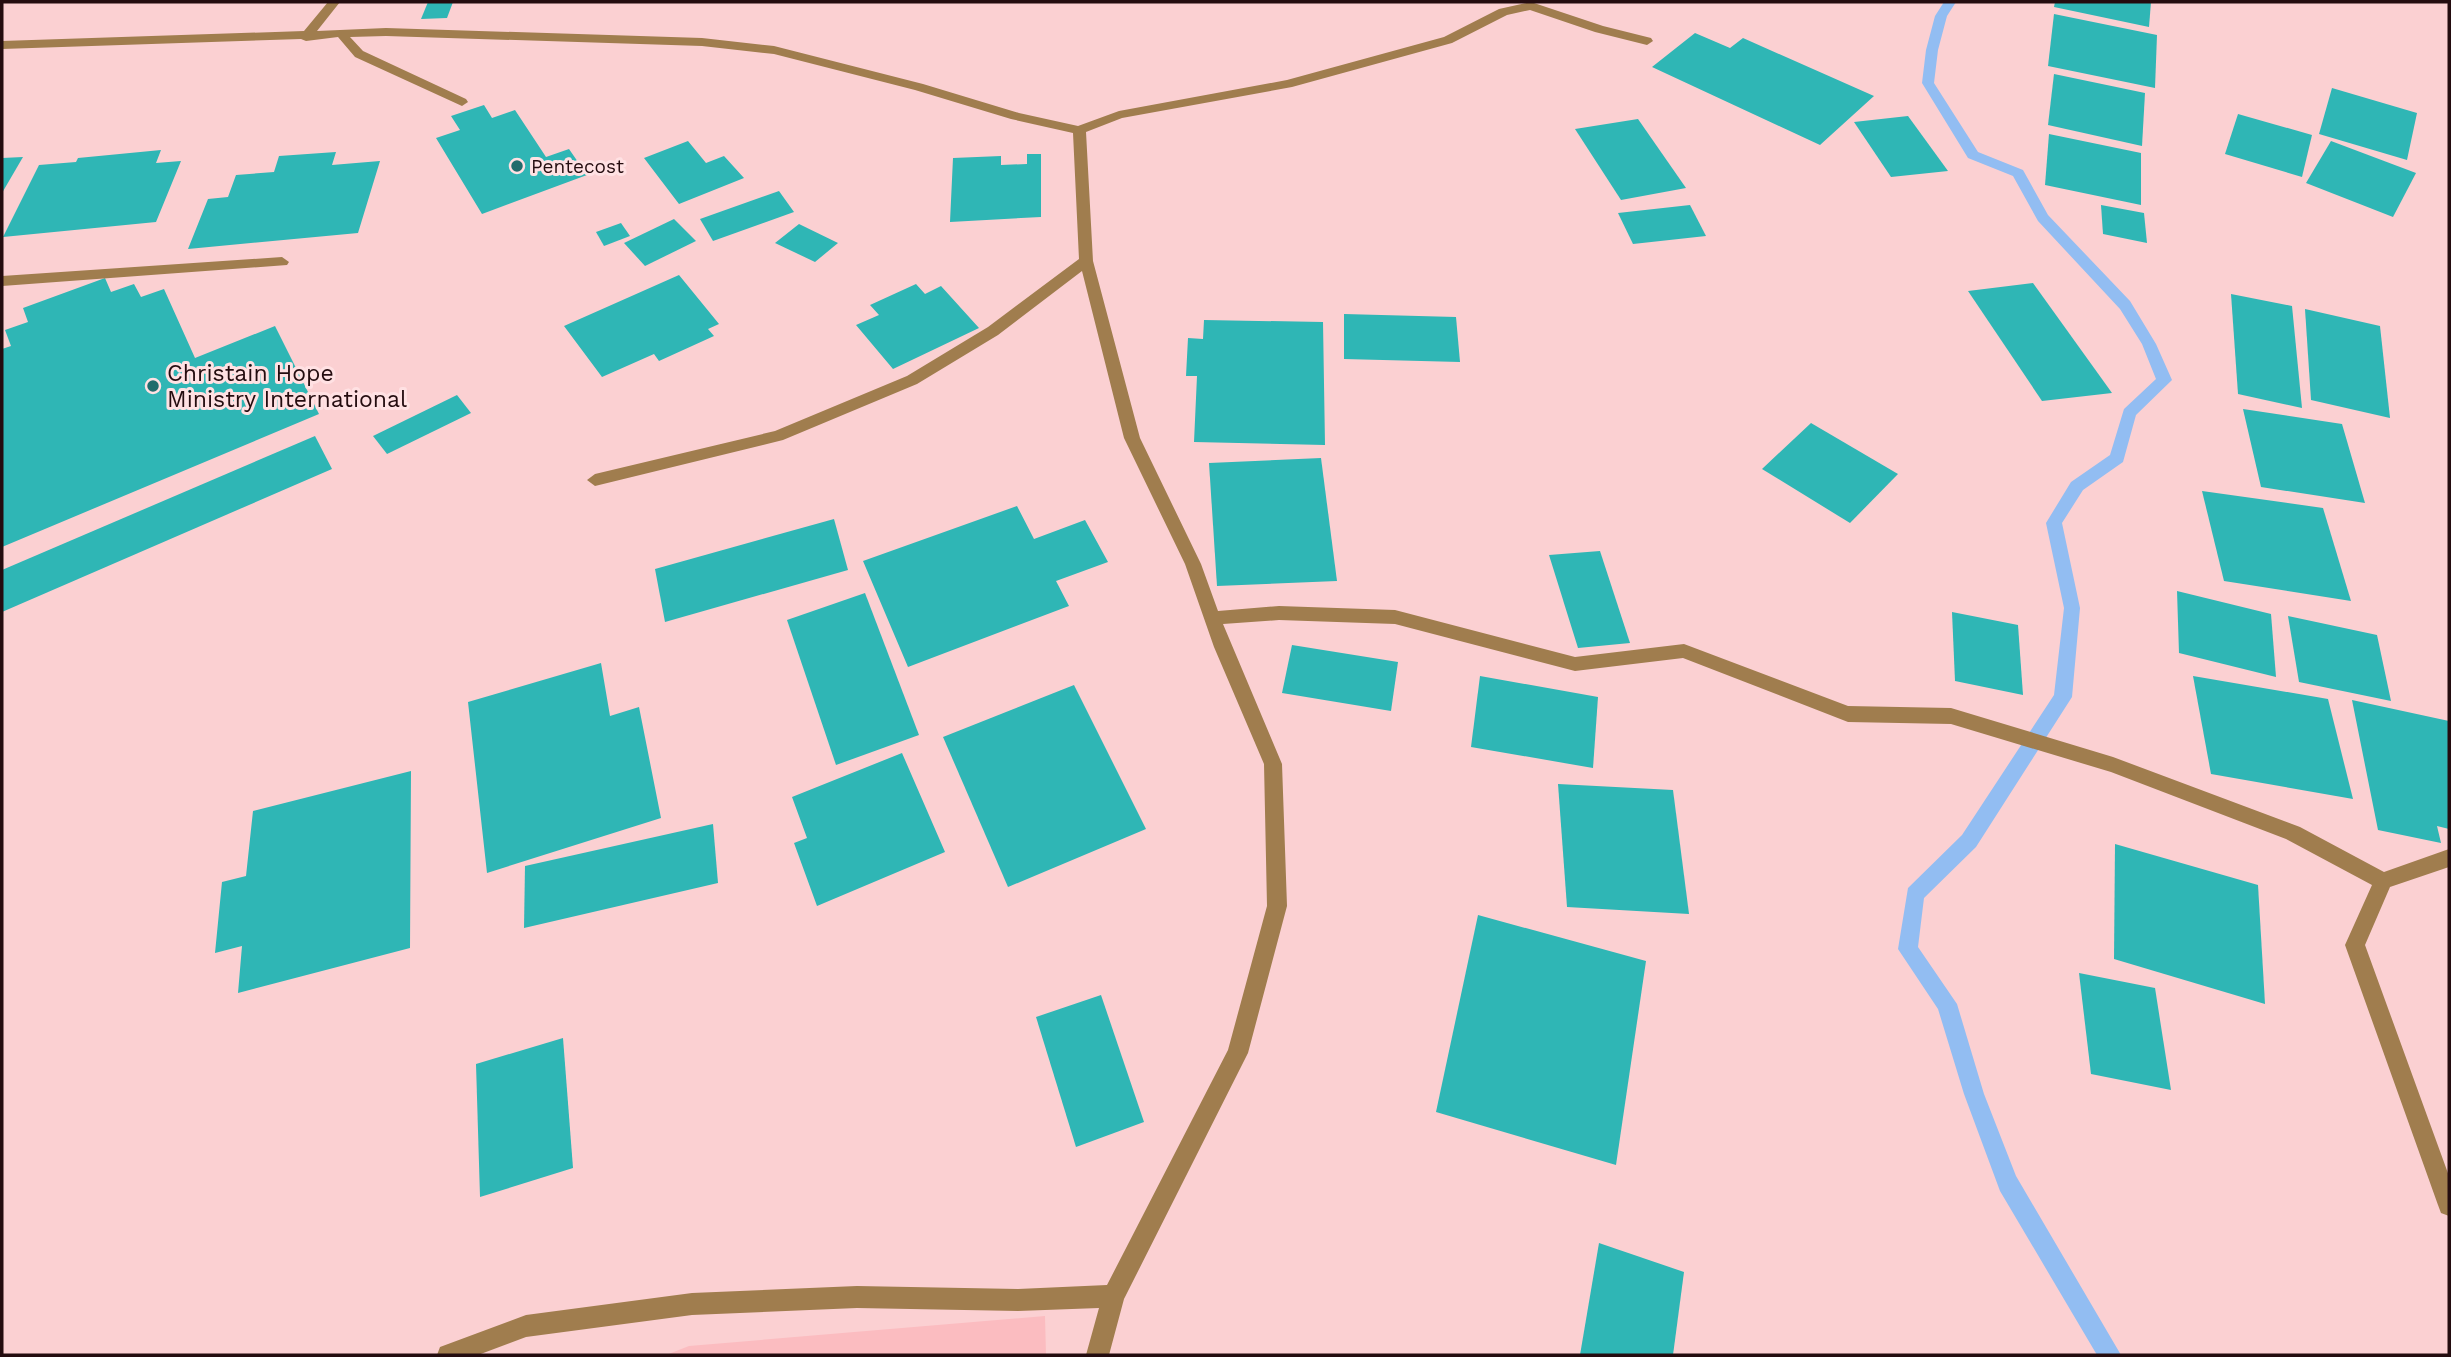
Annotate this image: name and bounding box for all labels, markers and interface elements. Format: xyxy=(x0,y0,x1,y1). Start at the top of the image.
place label: Pentecost xyxy=(531,155,624,178)
marker: Pentecost xyxy=(509,158,525,174)
place label: Christain Hope Ministry International xyxy=(167,360,407,413)
marker: Christain Hope Ministry International xyxy=(145,378,161,394)

